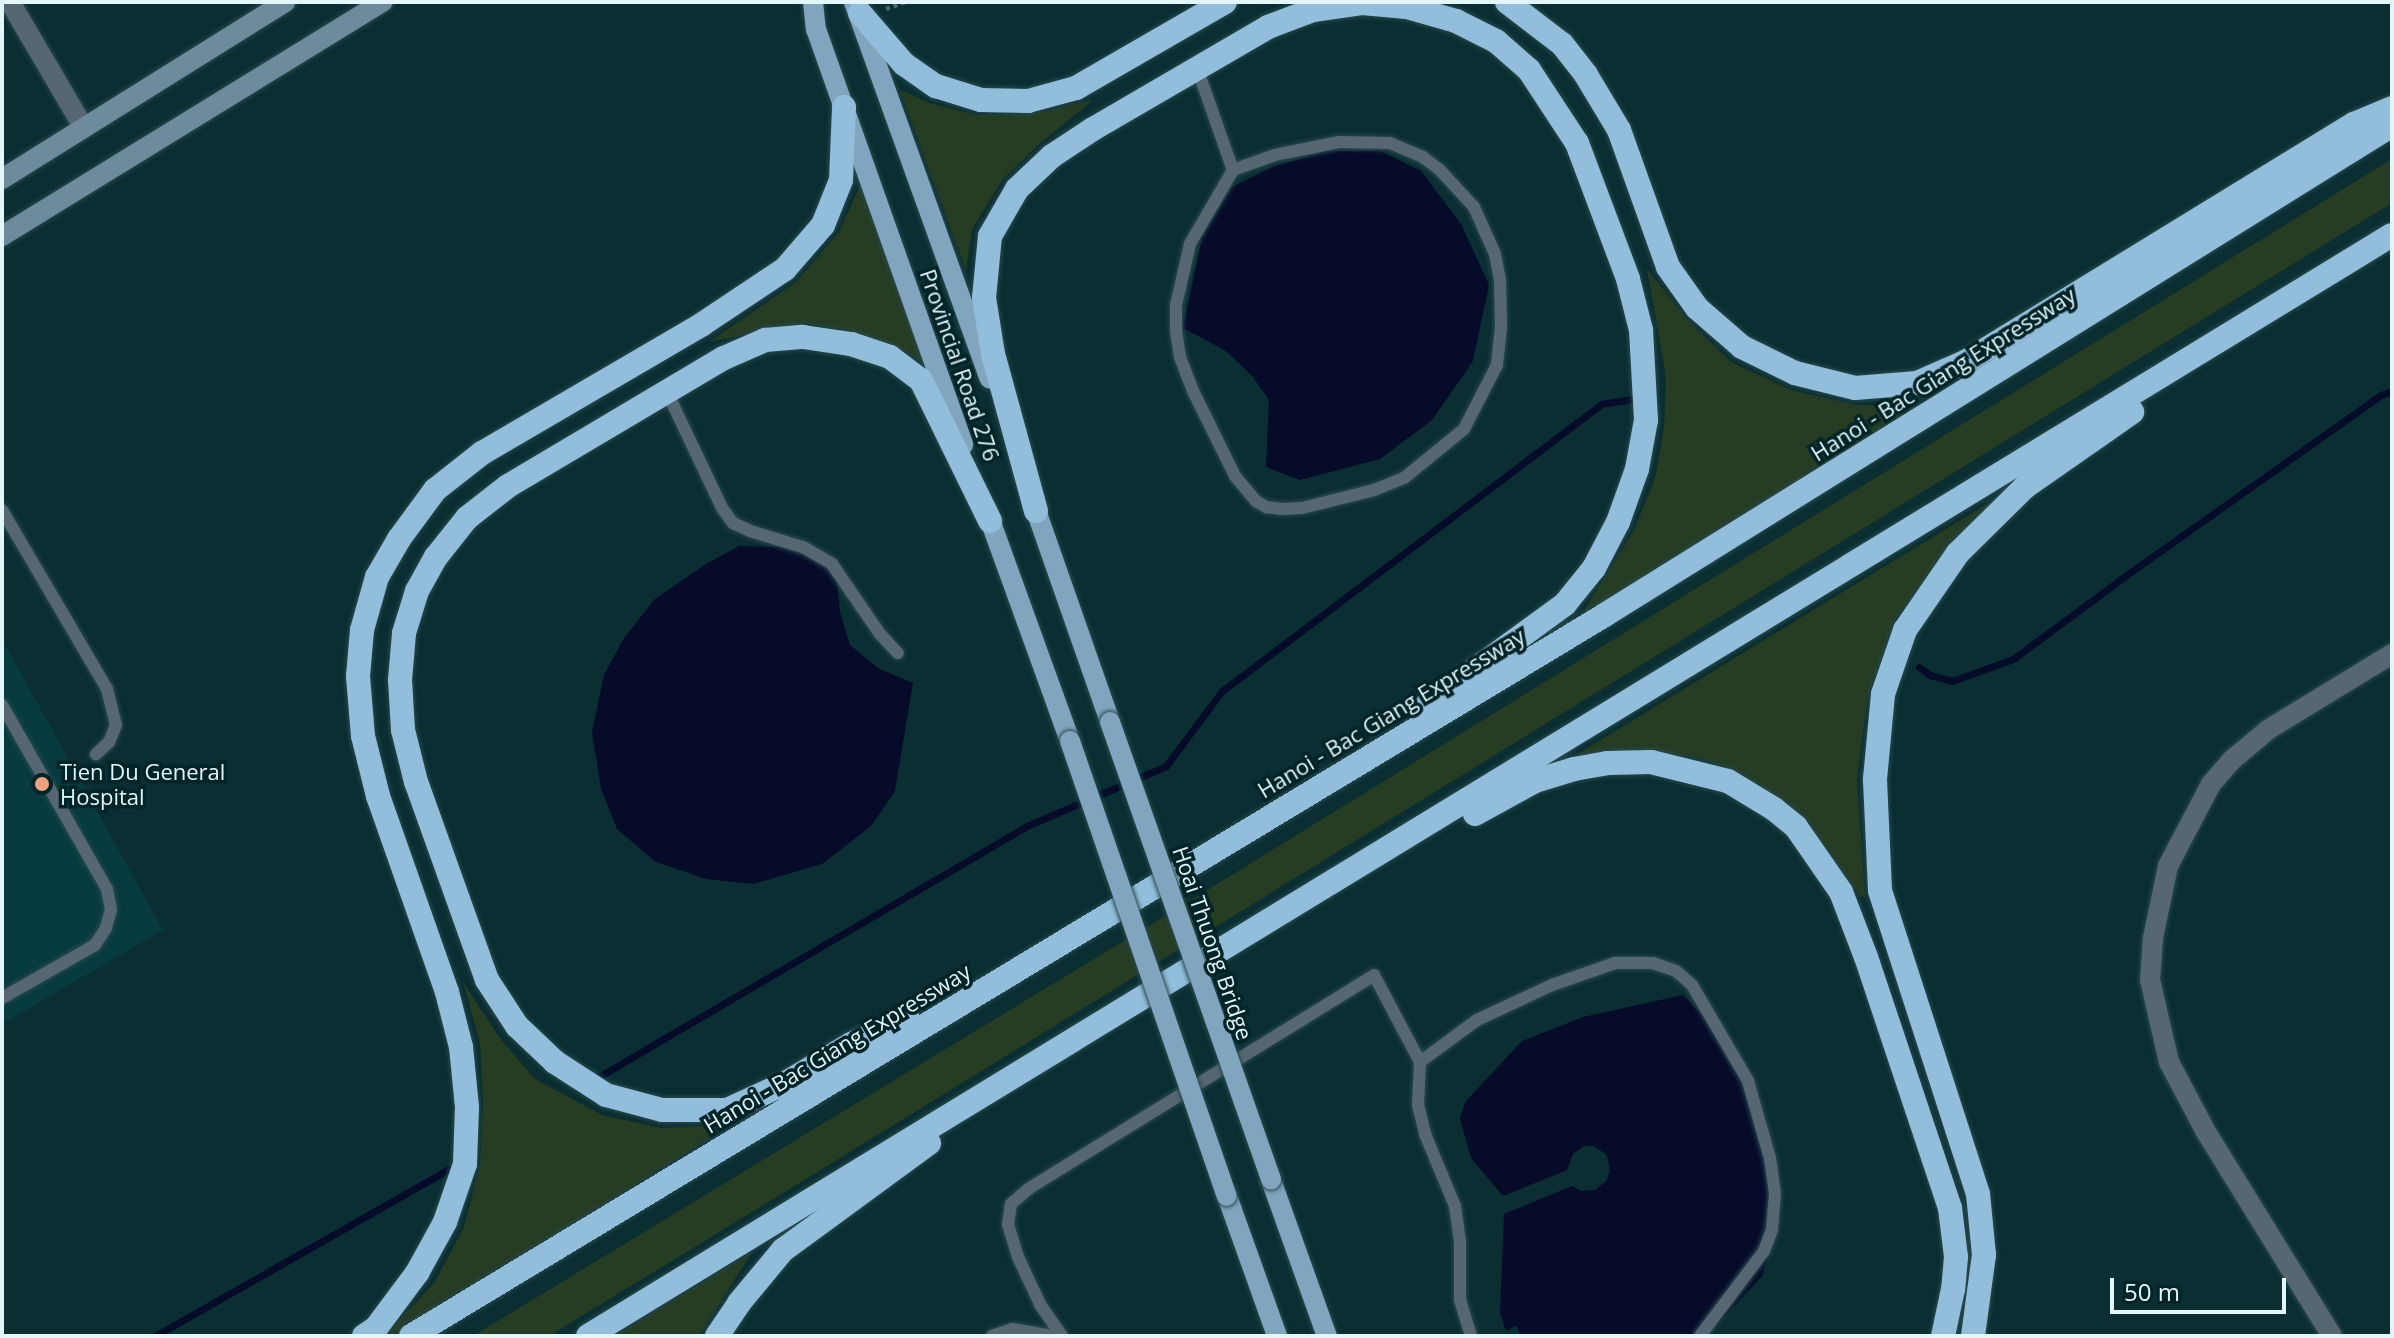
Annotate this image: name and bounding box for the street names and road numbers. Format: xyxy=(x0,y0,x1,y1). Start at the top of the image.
street label: Provincial Road 276 xyxy=(915,266,1005,464)
street label: Hanoi - Bac Giang Expressway xyxy=(1806,282,2080,466)
street label: Hanoi - Bac Giang Expressway xyxy=(1253,623,1529,803)
street label: Hoai Thuong Bridge xyxy=(1167,843,1259,1043)
street label: Hanoi - Bac Giang Expressway xyxy=(699,958,975,1138)

